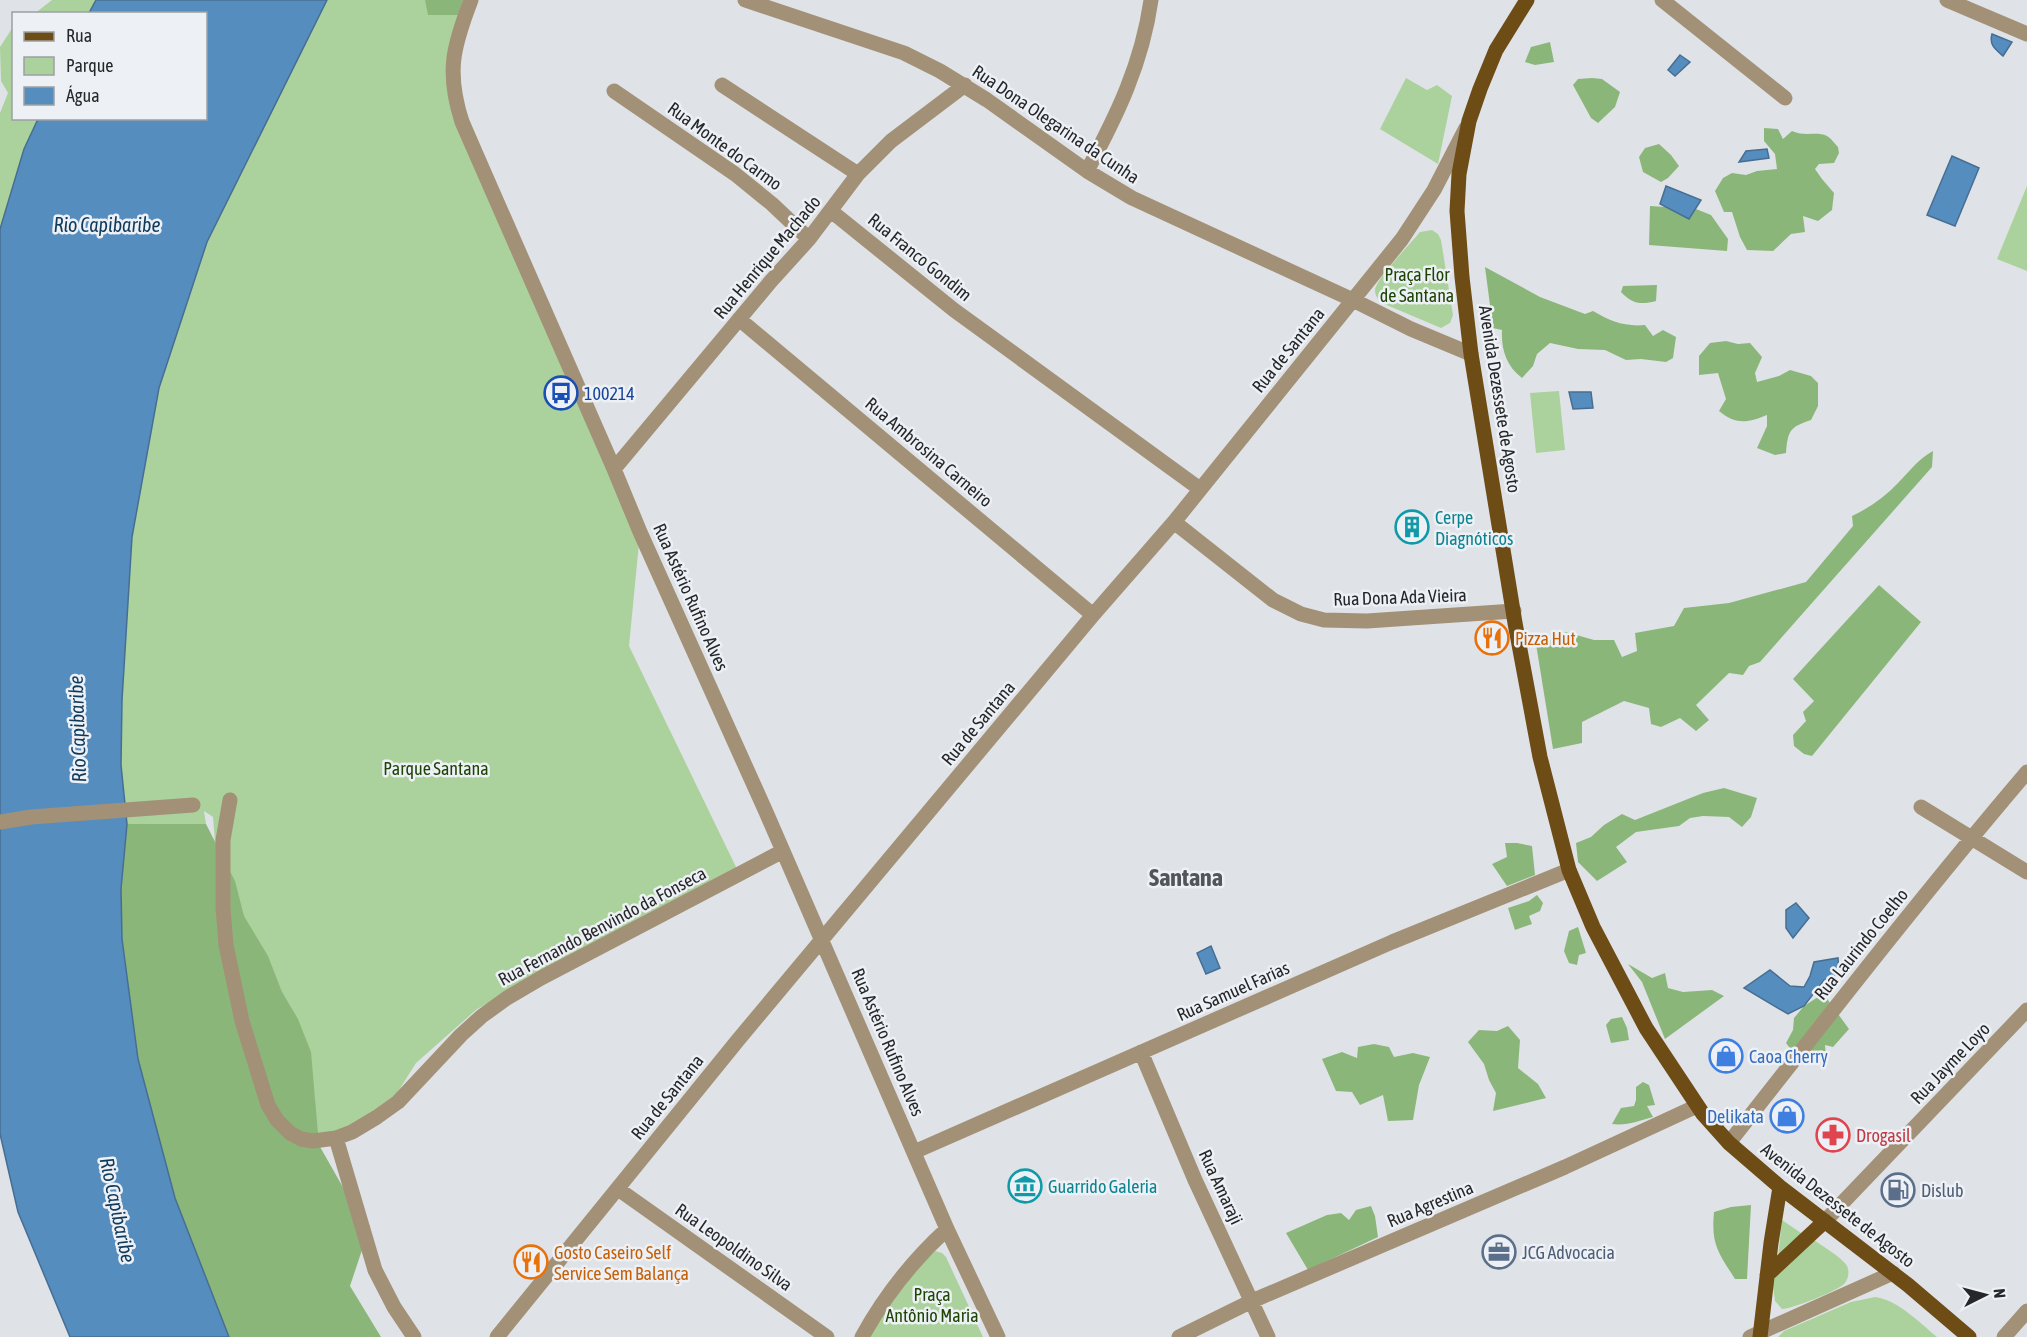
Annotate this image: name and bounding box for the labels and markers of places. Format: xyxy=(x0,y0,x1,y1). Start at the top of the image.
bus stop icon: 100214 xyxy=(543,375,579,411)
place label: 100214 xyxy=(584,383,635,404)
place label: Cerpe Diagnóticos xyxy=(1435,507,1513,549)
building icon: Cerpe Diagnóticos xyxy=(1394,509,1430,545)
restaurant icon: Pizza Hut xyxy=(1474,620,1510,656)
place label: Pizza Hut xyxy=(1515,628,1576,649)
shop icon: Caoa Cherry xyxy=(1708,1038,1744,1074)
place label: Caoa Cherry xyxy=(1749,1046,1828,1067)
shop icon: Delikata xyxy=(1769,1098,1805,1134)
place label: Delikata xyxy=(1707,1106,1764,1127)
pharmacy icon: Drogasil xyxy=(1815,1117,1851,1153)
place label: Drogasil xyxy=(1856,1125,1911,1146)
museum icon: Guarrido Galeria xyxy=(1007,1168,1043,1204)
fuel station icon: Dislub xyxy=(1880,1172,1916,1208)
place label: Guarrido Galeria xyxy=(1048,1176,1157,1197)
place label: Dislub xyxy=(1921,1180,1964,1201)
office icon: JCG Advocacia xyxy=(1481,1234,1517,1270)
place label: Gosto Caseiro Self Service Sem Balança xyxy=(554,1242,689,1284)
place label: JCG Advocacia xyxy=(1522,1242,1615,1263)
restaurant icon: Gosto Caseiro Self Service Sem Balança xyxy=(513,1244,549,1280)

